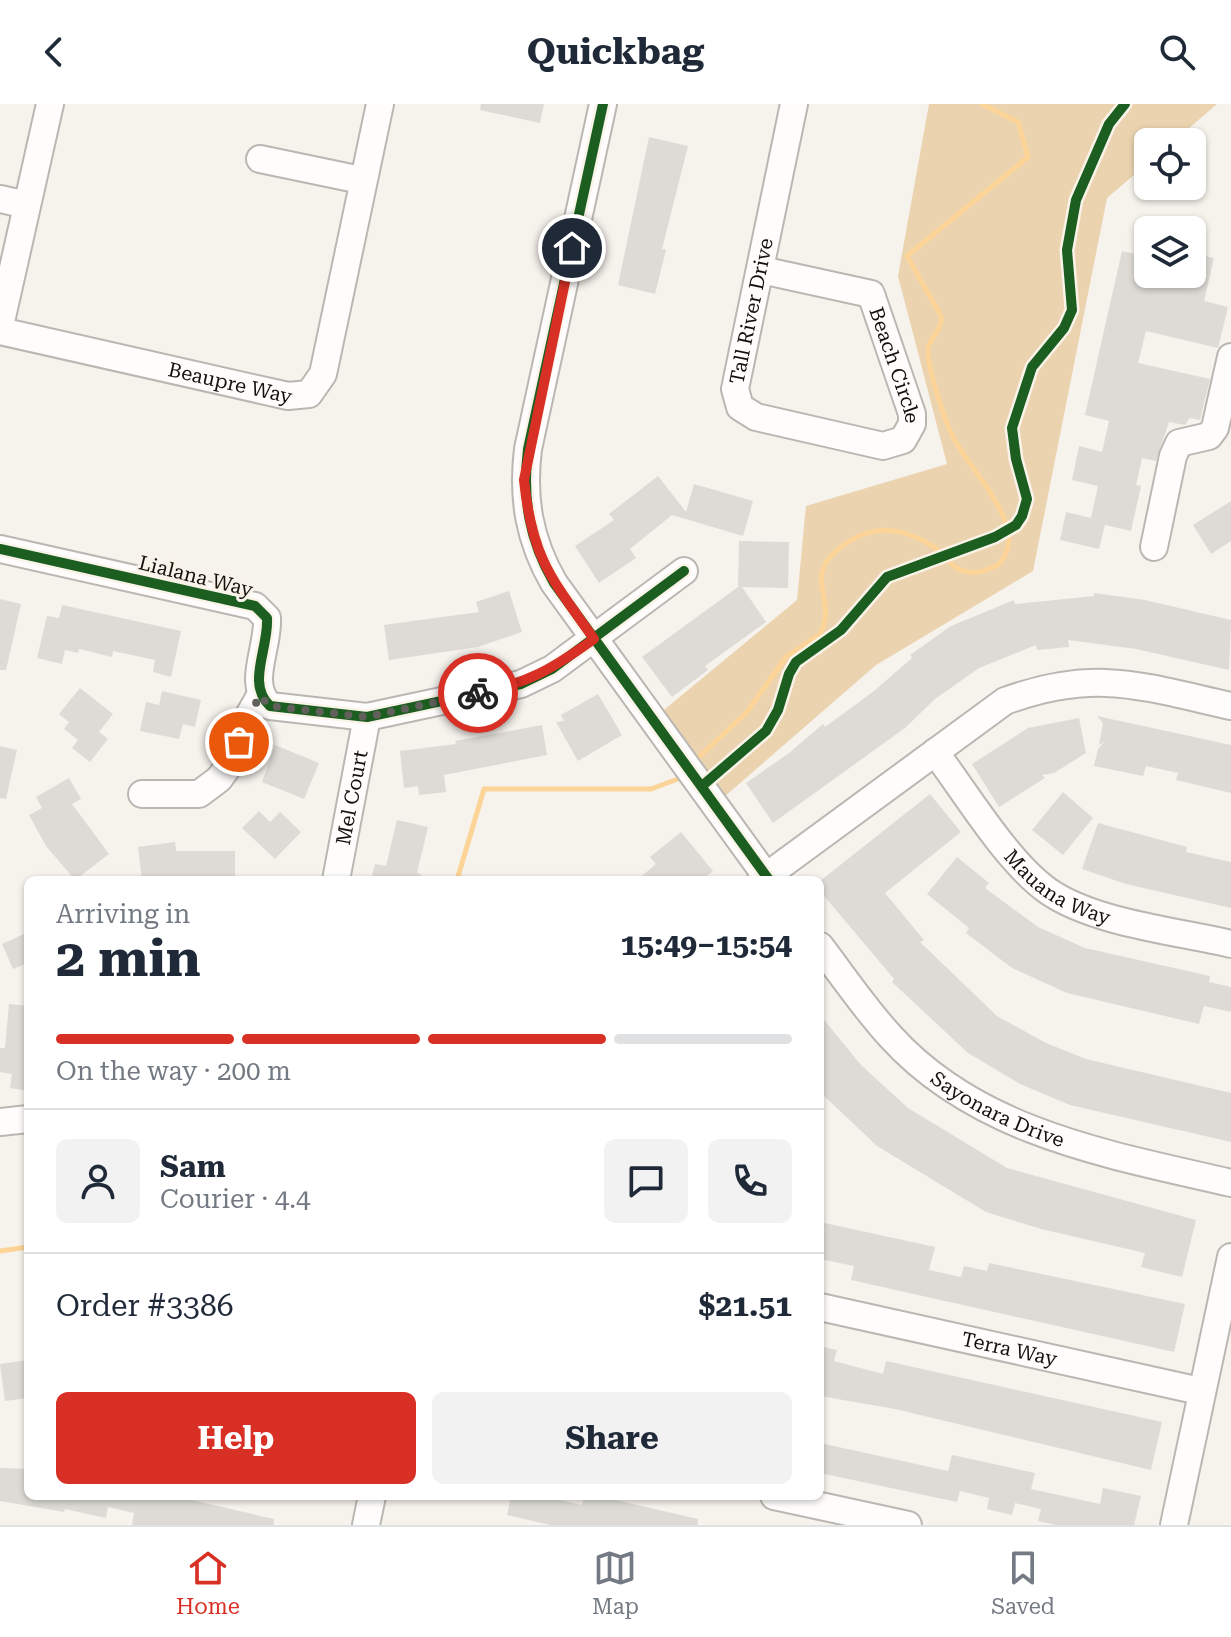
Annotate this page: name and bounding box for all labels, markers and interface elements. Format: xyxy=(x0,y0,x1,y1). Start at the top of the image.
icon: back xyxy=(32,30,76,74)
icon: search xyxy=(1155,30,1199,74)
text: Quickbag xyxy=(527,31,704,73)
map controls xyxy=(1134,128,1206,288)
button: locate xyxy=(1134,128,1206,200)
pin xyxy=(538,214,606,282)
button: layers xyxy=(1134,216,1206,288)
icon: home xyxy=(550,226,594,270)
street label: Tall River Drive xyxy=(724,236,778,386)
street label: Beach Circle xyxy=(864,304,924,423)
street label: Beaupre Way xyxy=(166,357,295,409)
street label: Lialana Way xyxy=(136,550,256,602)
courier xyxy=(438,653,518,733)
icon: bike xyxy=(456,671,500,715)
pin xyxy=(205,708,273,776)
icon: bag xyxy=(217,720,261,764)
street label: Mel Court xyxy=(331,747,373,847)
street label: Mauana Way xyxy=(999,845,1114,929)
text: Arriving in xyxy=(56,899,190,929)
text: 15:49–15:54 xyxy=(620,927,792,962)
text: 2 min xyxy=(56,928,201,989)
text: On the way · 200 m xyxy=(56,1056,291,1086)
street label: Sayonara Drive xyxy=(926,1066,1068,1152)
button: person xyxy=(56,1139,140,1223)
button: chat xyxy=(604,1139,688,1223)
button: phone xyxy=(708,1139,792,1223)
text: Sam xyxy=(160,1149,226,1184)
text: Courier · 4.4 xyxy=(160,1184,310,1214)
text: Order #3386 xyxy=(56,1288,234,1323)
text: $21.51 xyxy=(699,1288,792,1323)
street label: Terra Way xyxy=(960,1327,1059,1371)
button: Help xyxy=(56,1392,416,1484)
button: Share xyxy=(432,1392,792,1484)
tab: Home xyxy=(176,1546,240,1619)
tab: Map xyxy=(592,1546,639,1619)
tab: Saved xyxy=(991,1546,1055,1619)

